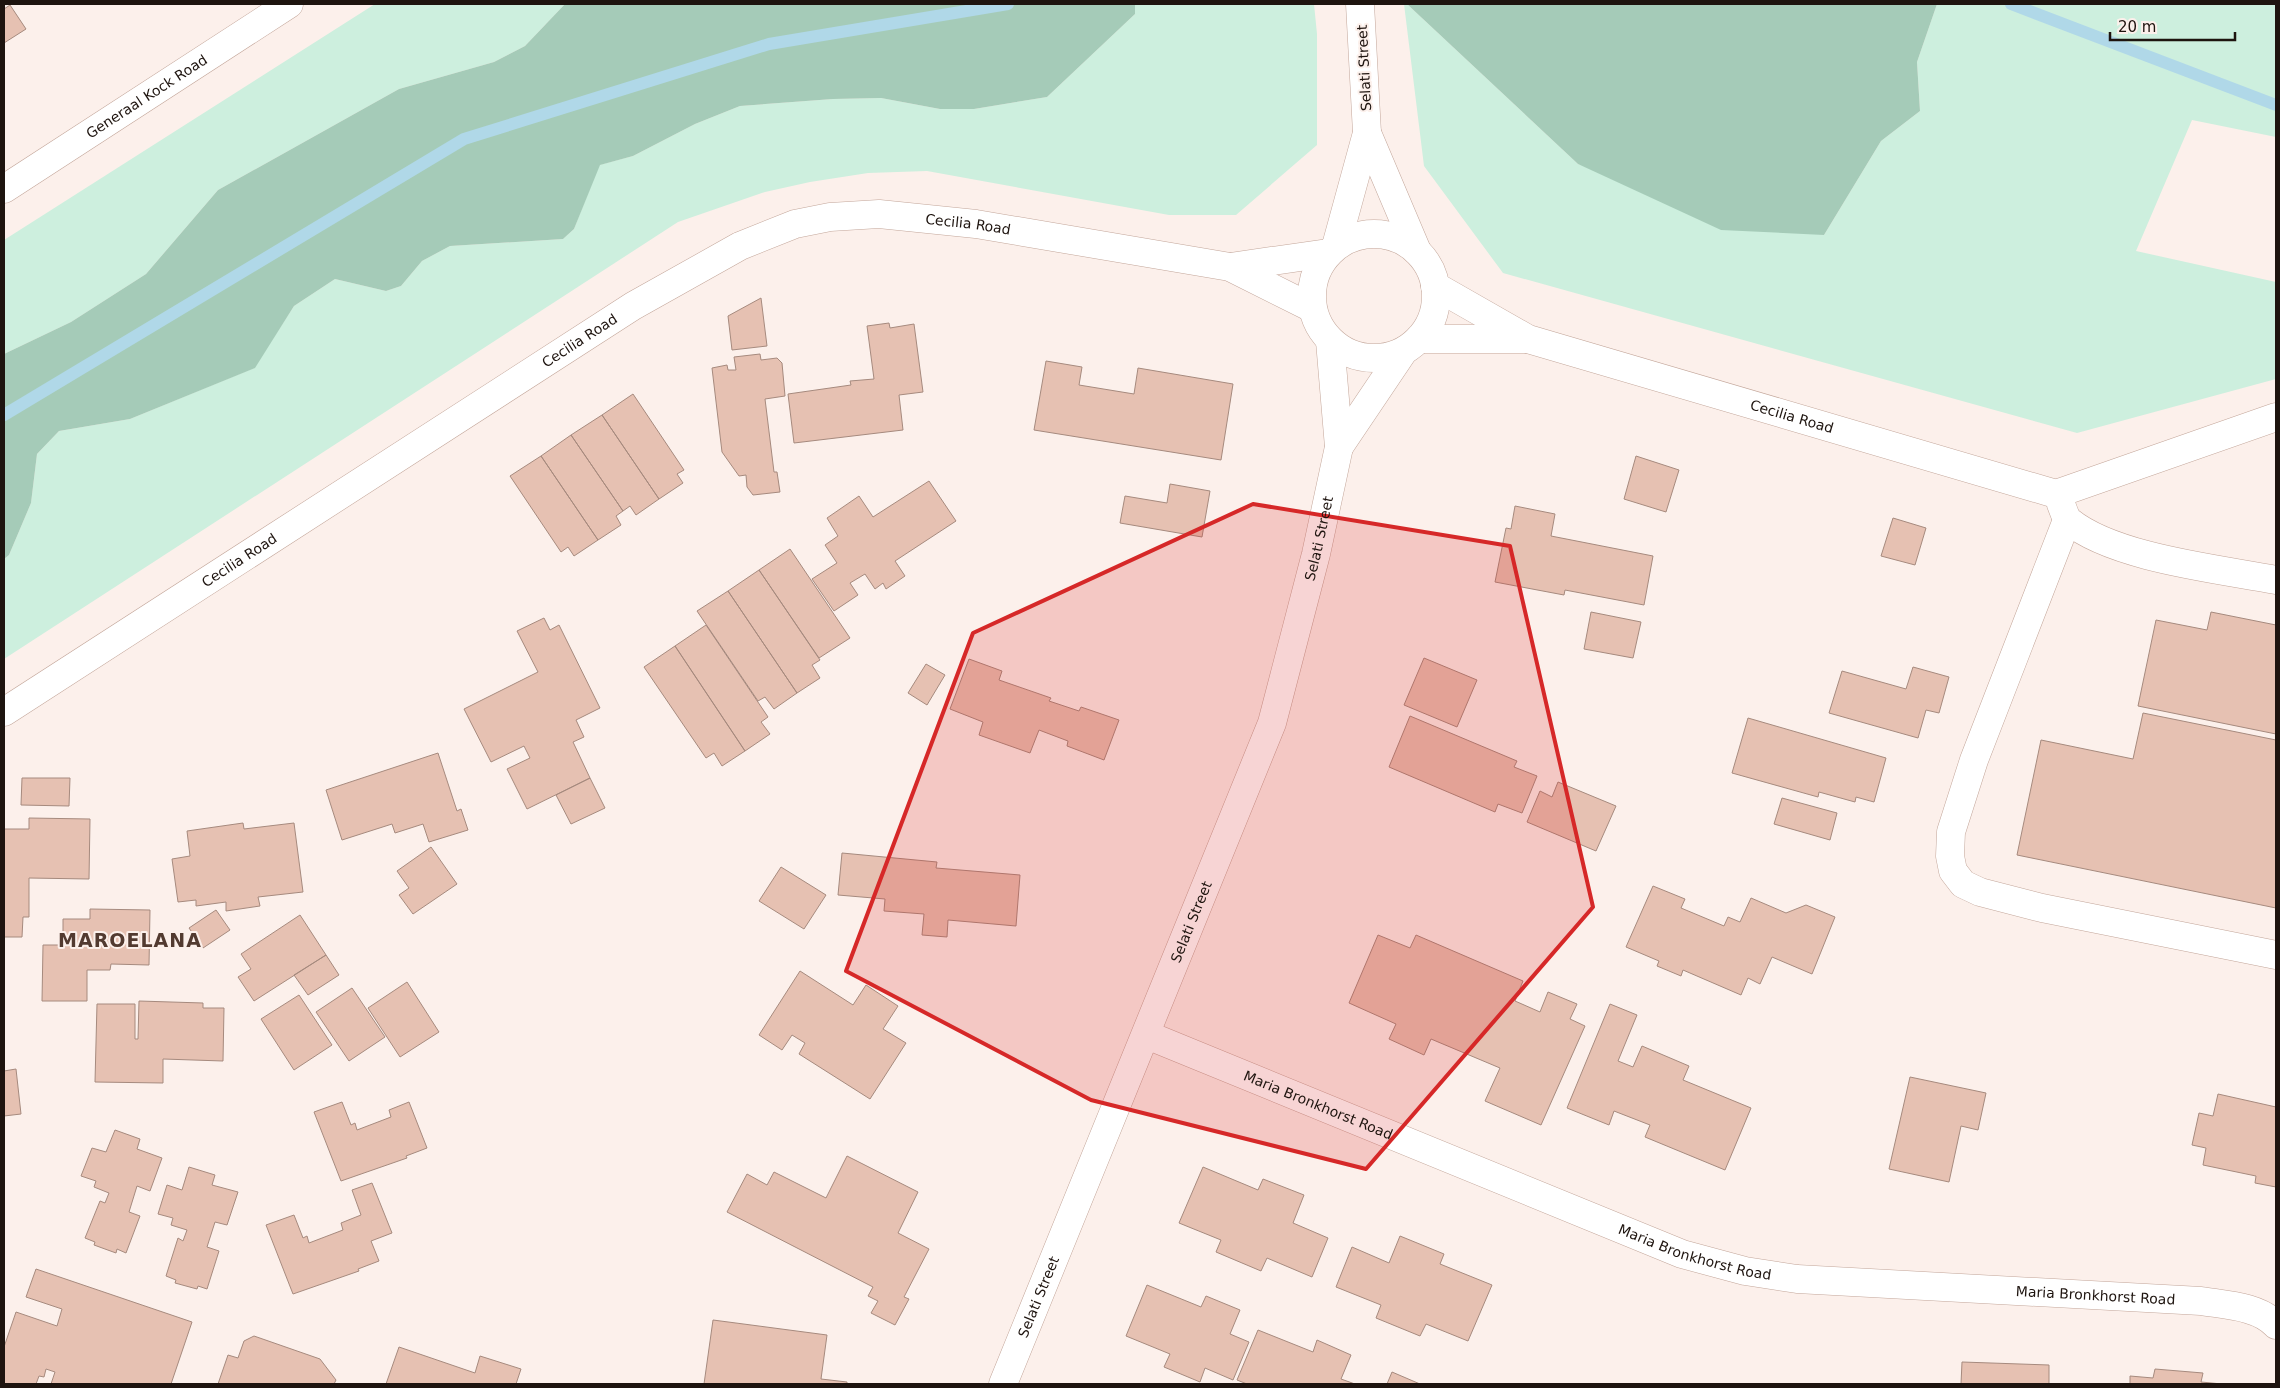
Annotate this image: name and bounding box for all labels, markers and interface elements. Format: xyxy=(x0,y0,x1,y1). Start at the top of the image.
scale bar xyxy=(2110,10,2235,42)
text: 20 m xyxy=(2118,18,2156,36)
street label: Selati Street xyxy=(1354,24,1374,112)
street label: Generaal Kock Road xyxy=(83,51,210,141)
street label: Cecilia Road xyxy=(925,211,1012,238)
street label: Cecilia Road xyxy=(539,310,620,371)
street label: Cecilia Road xyxy=(1748,397,1835,436)
street label: Selati Street xyxy=(1301,494,1336,583)
street label: Cecilia Road xyxy=(199,530,280,590)
street label: Selati Street xyxy=(1167,878,1215,965)
district label: MAROELANA xyxy=(58,929,202,951)
street label: Maria Bronkhorst Road xyxy=(1241,1067,1395,1143)
street label: Maria Bronkhorst Road xyxy=(1616,1221,1772,1283)
street label: Selati Street xyxy=(1015,1253,1062,1340)
street label: Maria Bronkhorst Road xyxy=(2015,1283,2176,1308)

